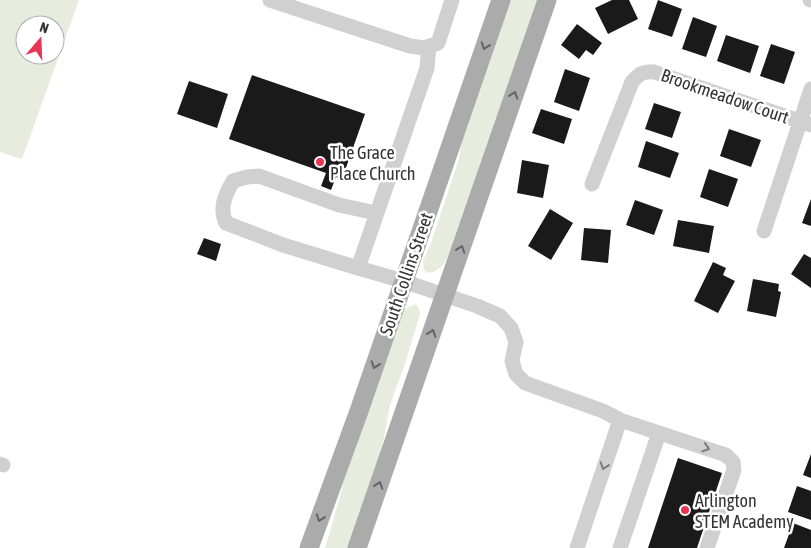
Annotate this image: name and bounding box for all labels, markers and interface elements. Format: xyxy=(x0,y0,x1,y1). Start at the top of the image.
north arrow xyxy=(15,15,65,65)
text: N xyxy=(38,19,51,37)
one-way arrow xyxy=(481,41,491,50)
street label: Brookmeadow Court xyxy=(658,64,792,128)
one-way arrow xyxy=(508,92,518,100)
place label: The Grace Place Church xyxy=(330,142,415,184)
marker: The Grace Place Church xyxy=(314,156,326,168)
street label: South Collins Street xyxy=(375,210,437,338)
one-way arrow xyxy=(455,245,465,254)
one-way arrow xyxy=(426,329,436,338)
one-way arrow xyxy=(371,360,381,369)
one-way arrow xyxy=(701,443,709,453)
one-way arrow xyxy=(600,462,610,470)
one-way arrow xyxy=(373,482,383,490)
place label: Arlington STEM Academy xyxy=(695,490,794,532)
marker: Arlington STEM Academy xyxy=(679,504,691,516)
one-way arrow xyxy=(316,513,326,522)

